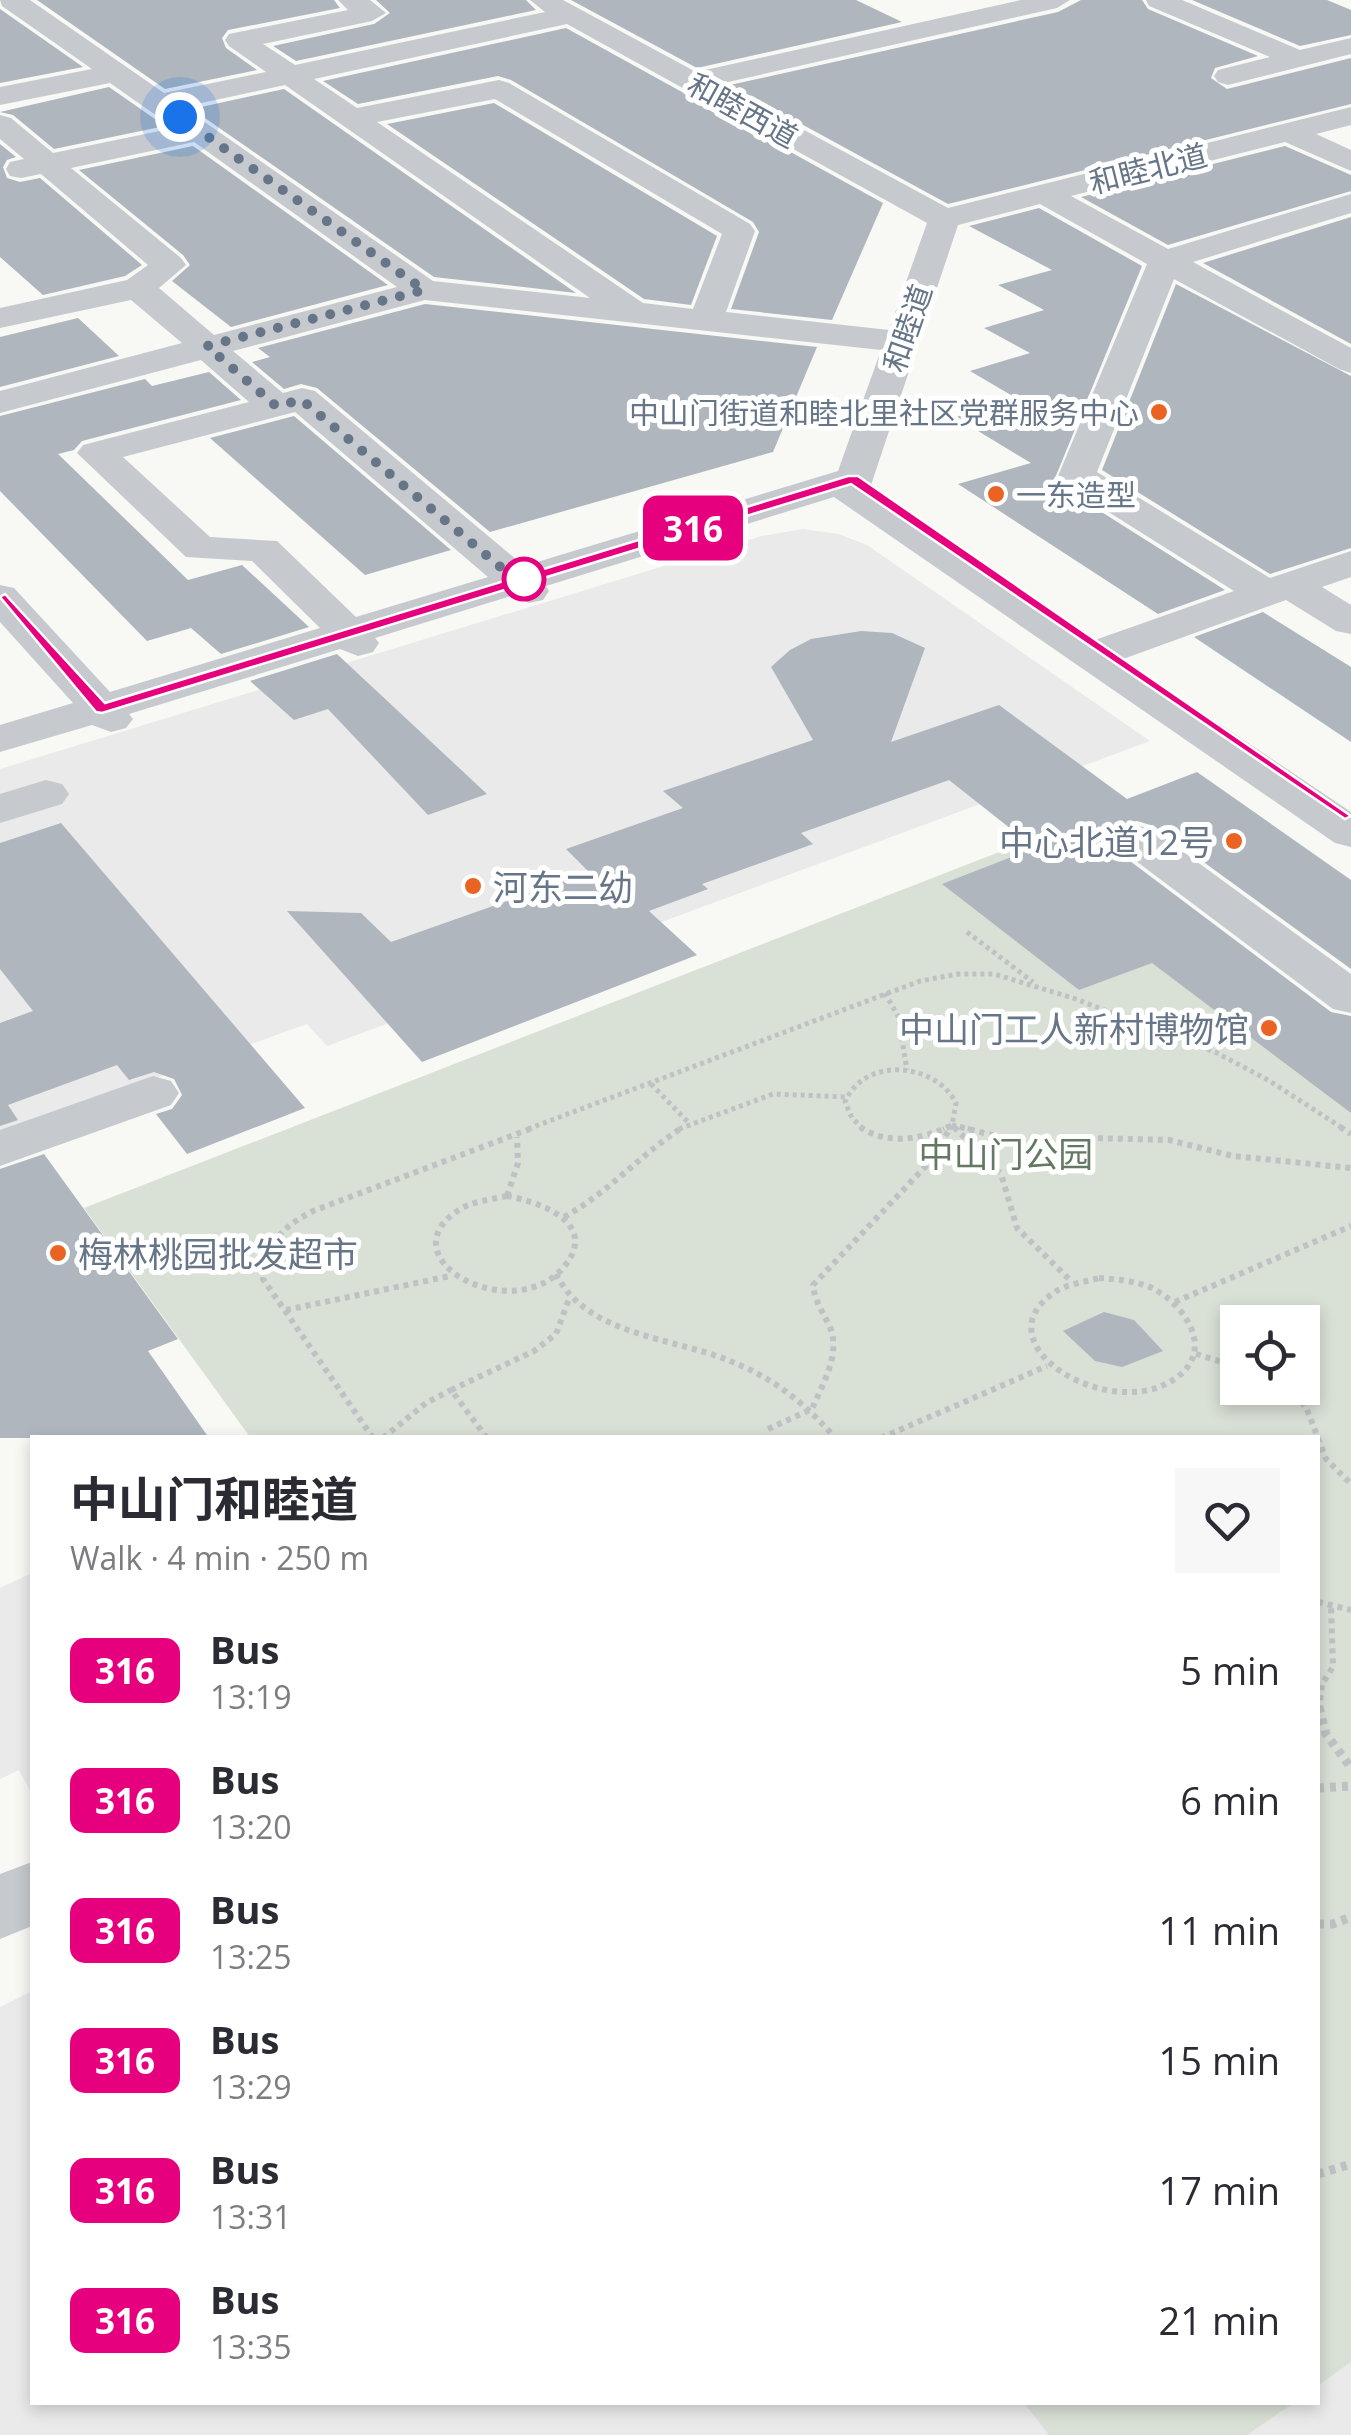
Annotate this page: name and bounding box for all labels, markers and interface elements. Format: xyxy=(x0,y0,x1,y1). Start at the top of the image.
street label: 和睦西道 xyxy=(681,63,805,157)
your location xyxy=(155,92,205,142)
street label: 和睦北道 xyxy=(1085,134,1211,202)
street label: 和睦道 xyxy=(873,279,941,377)
place label: 中山门街道和睦北里社区党群服务中心 xyxy=(629,392,1139,433)
marker: 中山门街道和睦北里社区党群服务中心 xyxy=(1148,401,1170,423)
place label: 一东造型 xyxy=(1016,474,1136,515)
marker: 一东造型 xyxy=(985,483,1007,505)
line badge: 316 xyxy=(636,496,750,560)
text: 316 xyxy=(663,505,723,552)
unlabelled marker xyxy=(503,558,545,600)
place label: 中心北道12号 xyxy=(999,818,1214,865)
marker: 中心北道12号 xyxy=(1223,830,1245,852)
place label: 河东二幼 xyxy=(493,863,633,910)
marker: 河东二幼 xyxy=(462,875,484,897)
place label: 中山门工人新村博物馆 xyxy=(899,1005,1249,1052)
marker: 中山门工人新村博物馆 xyxy=(1258,1017,1280,1039)
park label: 中山门公园 xyxy=(918,1130,1094,1177)
place label: 梅林桃园批发超市 xyxy=(78,1230,358,1277)
marker: 梅林桃园批发超市 xyxy=(47,1242,69,1264)
map controls xyxy=(1220,1305,1320,1405)
button: locate xyxy=(1220,1305,1320,1405)
text: 中山门和睦道 xyxy=(70,1466,358,1531)
button: heart xyxy=(1175,1468,1280,1573)
text: Walk · 4 min · 250 m xyxy=(70,1536,369,1579)
text: Bus xyxy=(210,1623,279,1675)
text: 5 min xyxy=(1180,1644,1280,1696)
text: 316 xyxy=(95,1647,155,1694)
text: 13:19 xyxy=(210,1675,292,1718)
text: Bus xyxy=(210,1753,279,1805)
text: 6 min xyxy=(1180,1774,1280,1826)
text: 316 xyxy=(95,1777,155,1824)
text: 13:20 xyxy=(210,1805,292,1848)
text: Bus xyxy=(210,1883,279,1935)
text: 11 min xyxy=(1159,1904,1280,1956)
text: 316 xyxy=(95,1907,155,1954)
text: 13:25 xyxy=(210,1935,292,1978)
text: Bus xyxy=(210,2013,279,2065)
text: 15 min xyxy=(1159,2034,1280,2086)
text: 316 xyxy=(95,2037,155,2084)
text: 13:29 xyxy=(210,2065,292,2108)
text: Bus xyxy=(210,2143,279,2195)
text: 17 min xyxy=(1159,2164,1280,2216)
text: 316 xyxy=(95,2167,155,2214)
text: 13:31 xyxy=(210,2195,292,2238)
text: Bus xyxy=(210,2273,279,2325)
text: 21 min xyxy=(1159,2294,1280,2346)
text: 316 xyxy=(95,2297,155,2344)
text: 13:35 xyxy=(210,2325,292,2368)

